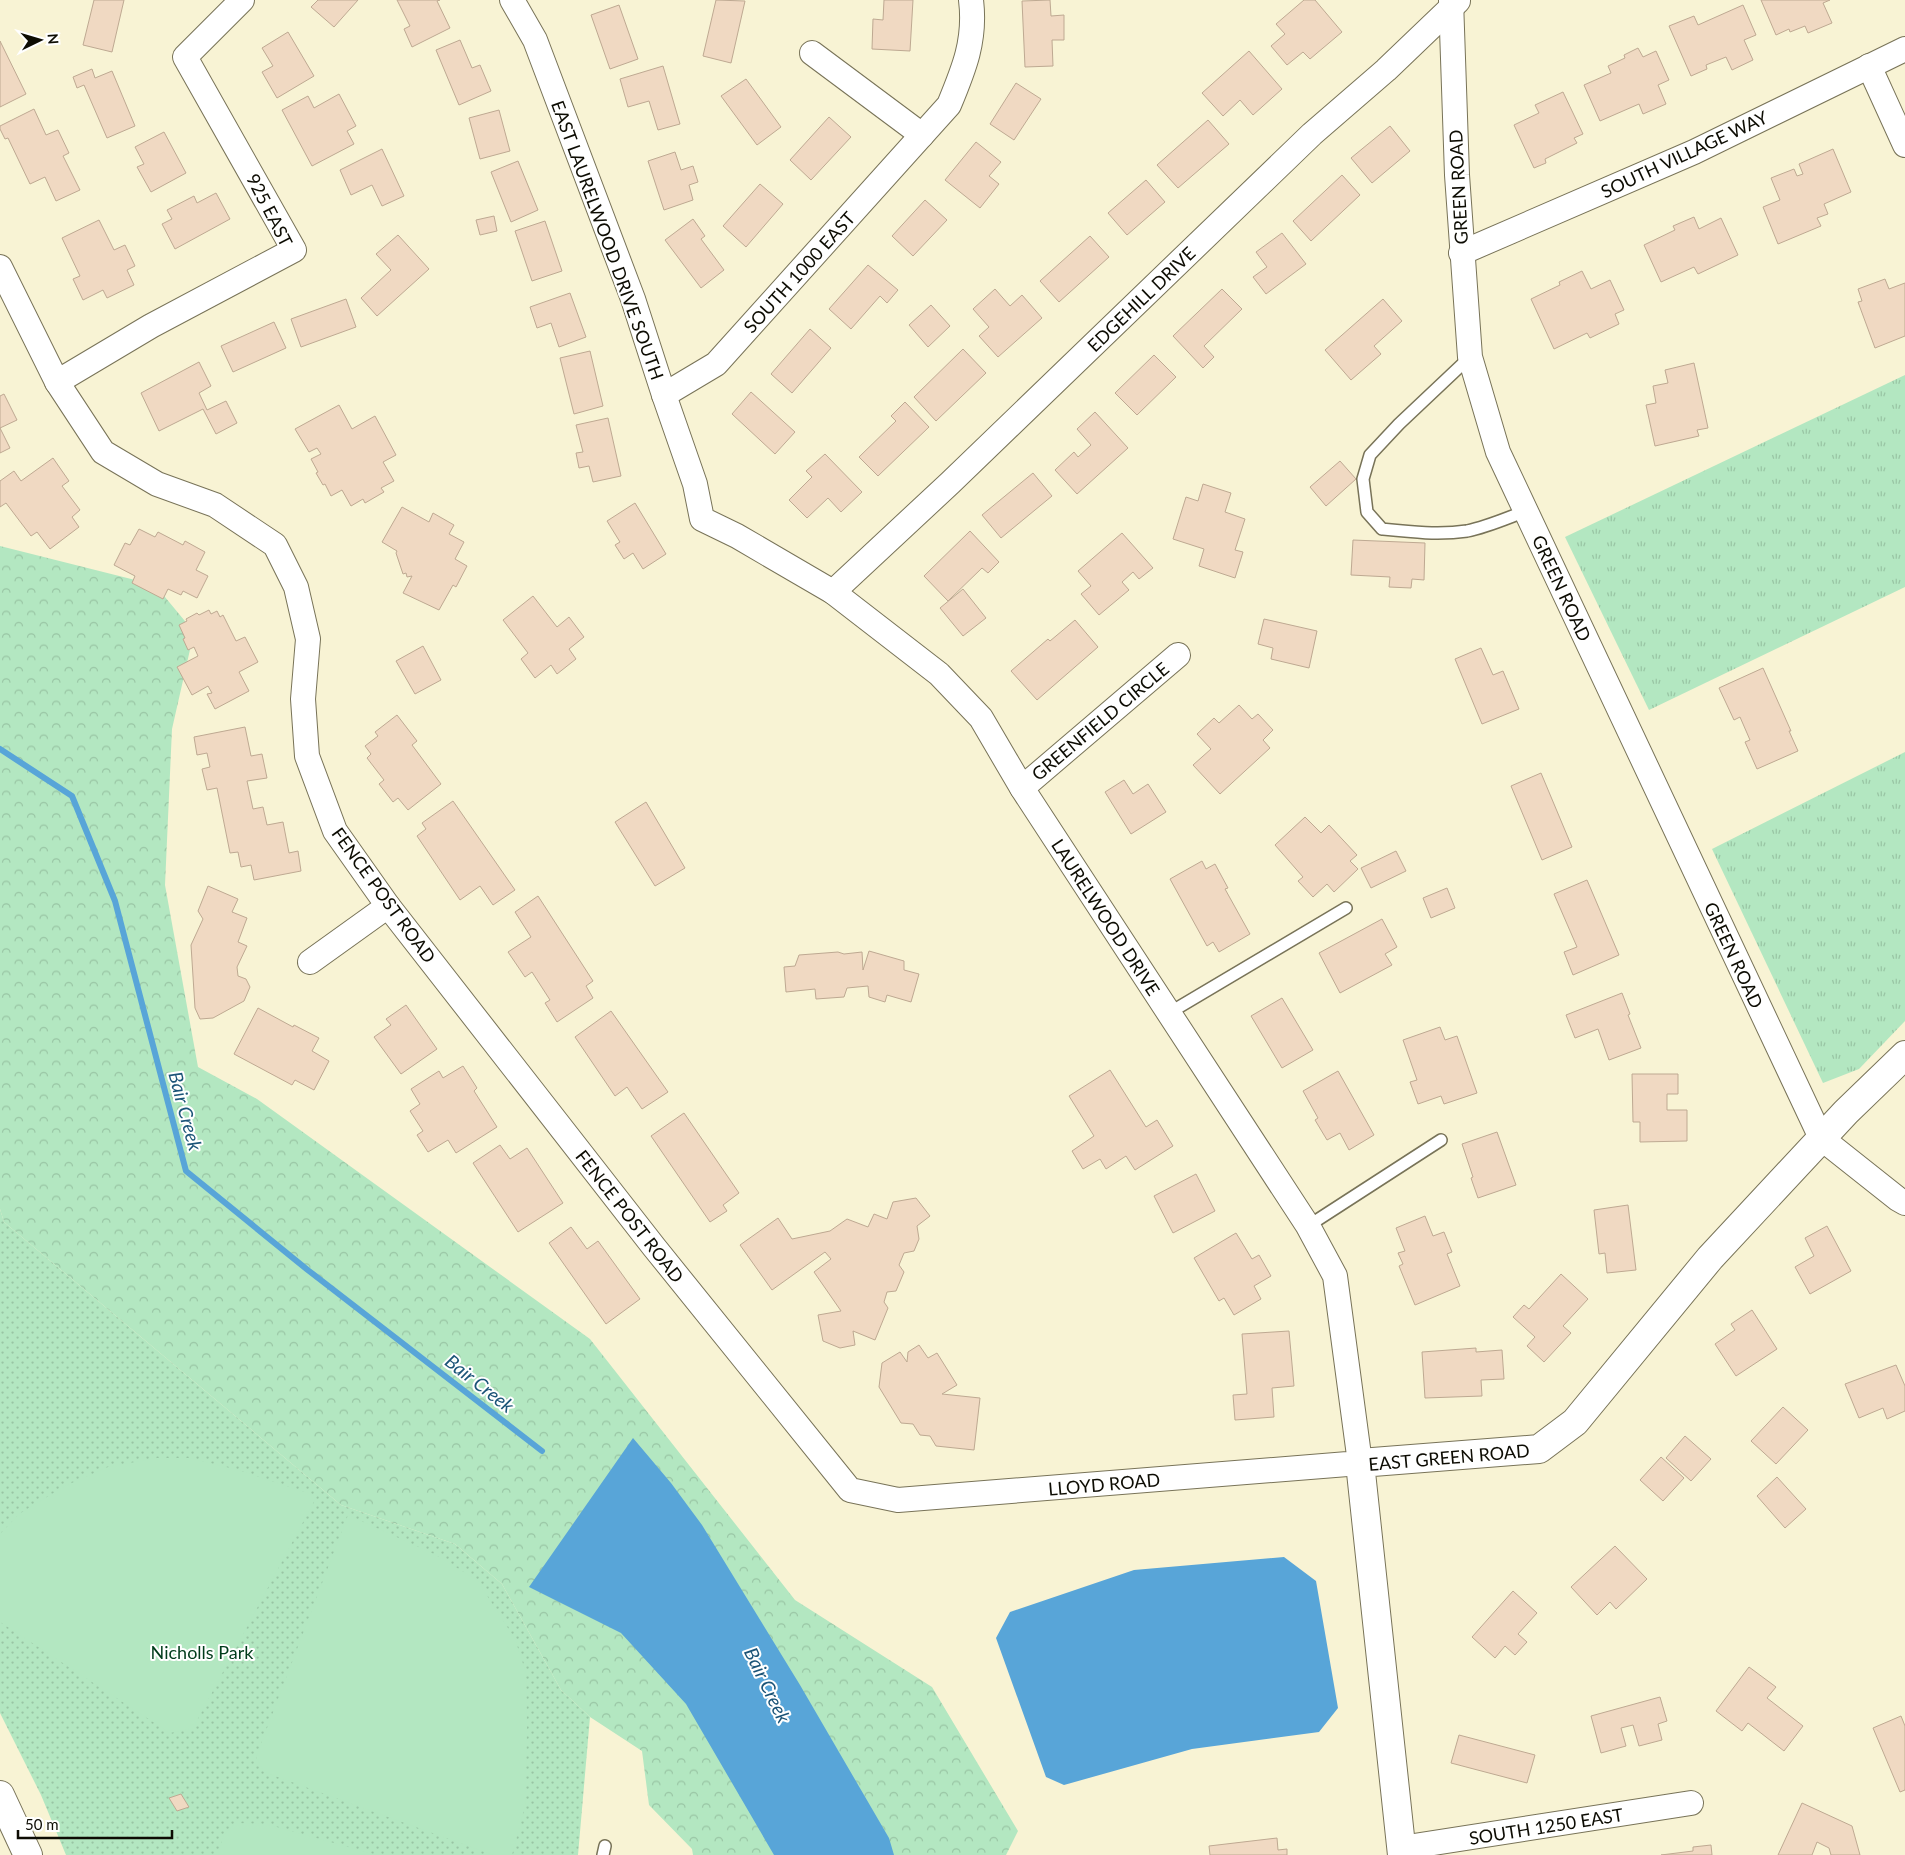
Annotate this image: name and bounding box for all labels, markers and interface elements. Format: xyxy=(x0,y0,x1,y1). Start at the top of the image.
north arrow xyxy=(15,15,65,65)
text: N xyxy=(45,33,62,45)
street label: EAST LAURELWOOD DRIVE SOUTH xyxy=(547,97,669,383)
street label: SOUTH VILLAGE WAY xyxy=(1597,105,1771,202)
street label: GREEN ROAD xyxy=(1444,129,1472,245)
street label: 925 EAST xyxy=(242,170,298,250)
street label: SOUTH 1000 EAST xyxy=(739,207,860,337)
street label: EDGEHILL DRIVE xyxy=(1082,242,1200,356)
street label: GREEN ROAD xyxy=(1528,531,1596,645)
street label: GREENFIELD CIRCLE xyxy=(1027,657,1173,785)
street label: FENCE POST ROAD xyxy=(327,823,441,967)
street label: LAURELWOOD DRIVE xyxy=(1047,835,1165,999)
street label: GREEN ROAD xyxy=(1700,898,1768,1012)
water label: Bair Creek xyxy=(164,1069,208,1154)
street label: FENCE POST ROAD xyxy=(571,1145,689,1287)
water label: Bair Creek xyxy=(441,1349,520,1418)
street label: EAST GREEN ROAD xyxy=(1367,1439,1531,1475)
street label: LLOYD ROAD xyxy=(1047,1468,1161,1500)
park label: Nicholls Park xyxy=(151,1641,254,1663)
water label: Bair Creek xyxy=(740,1644,797,1727)
street label: SOUTH 1250 EAST xyxy=(1467,1803,1625,1849)
scale bar xyxy=(18,1808,171,1840)
text: 50 m xyxy=(25,1815,59,1833)

